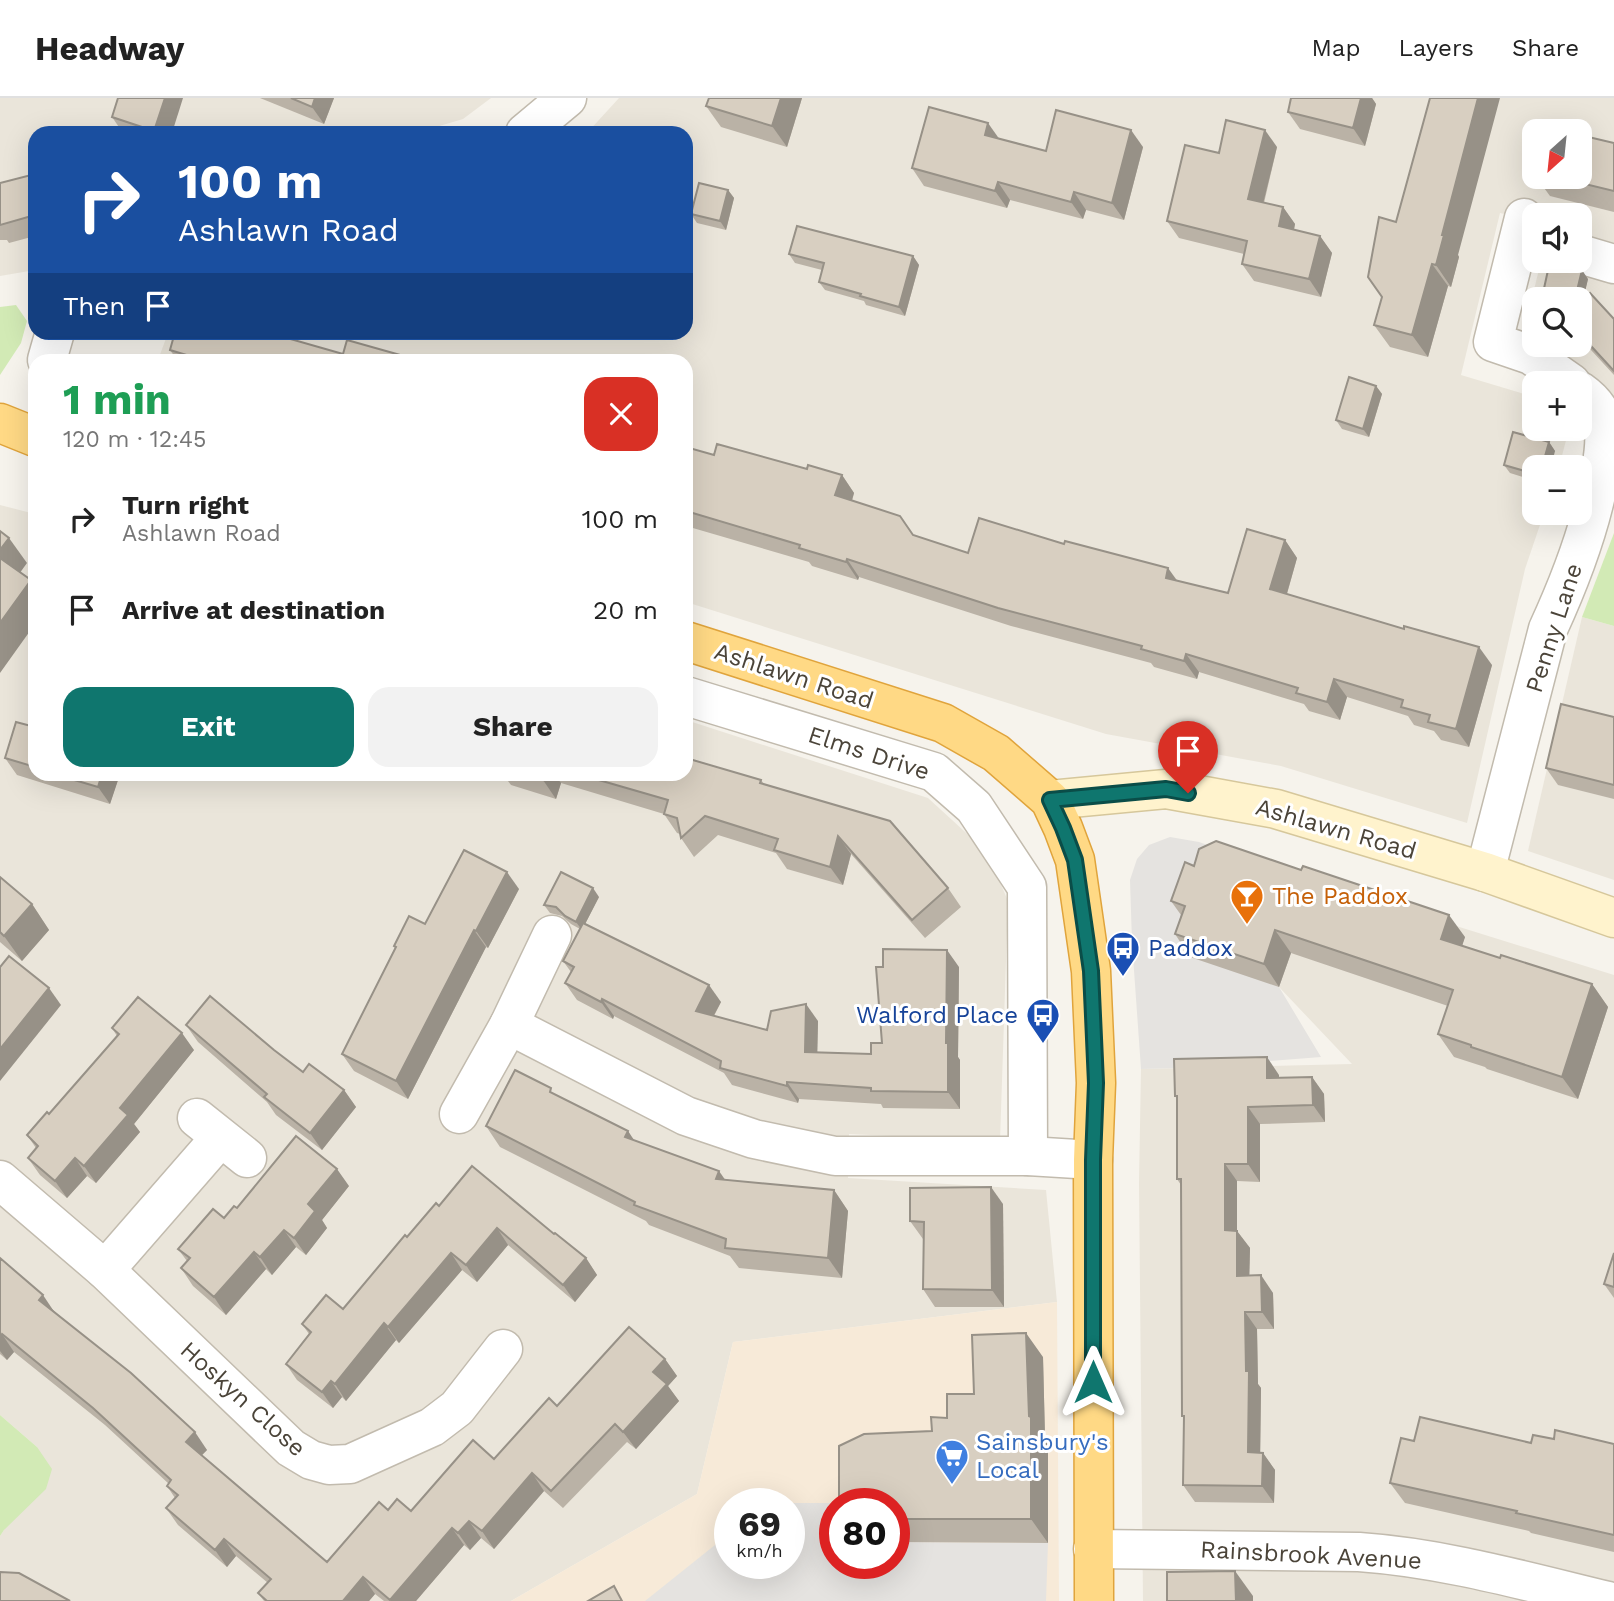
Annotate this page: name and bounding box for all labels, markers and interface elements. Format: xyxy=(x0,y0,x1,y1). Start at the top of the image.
text: Headway xyxy=(35,29,184,68)
text: Map xyxy=(1312,34,1360,62)
text: Layers xyxy=(1398,34,1474,62)
text: Share xyxy=(1512,34,1579,62)
north arrow xyxy=(1522,119,1592,189)
map controls xyxy=(1522,119,1592,525)
text: 100 m xyxy=(178,152,322,210)
icon: right xyxy=(63,154,154,245)
button: sound xyxy=(1522,203,1592,273)
text: Ashlawn Road xyxy=(178,211,399,249)
icon: arrive xyxy=(139,287,177,325)
button: search xyxy=(1522,287,1592,357)
text: Then xyxy=(63,291,125,321)
button: + xyxy=(1522,371,1592,441)
text: 1 min xyxy=(63,375,171,424)
button: close xyxy=(584,377,658,451)
text: 120 m · 12:45 xyxy=(63,426,207,453)
button: − xyxy=(1522,455,1592,525)
text: Turn right xyxy=(122,490,249,520)
icon: right xyxy=(63,500,101,538)
text: 100 m xyxy=(582,504,658,534)
text: Ashlawn Road xyxy=(122,520,281,547)
street label: Penny Lane xyxy=(1520,560,1588,696)
icon: arrive xyxy=(63,591,101,629)
text: Arrive at destination xyxy=(122,595,385,625)
text: 20 m xyxy=(593,595,658,625)
street label: Ashlawn Road xyxy=(711,637,877,715)
button: Exit xyxy=(63,687,354,767)
button: Share xyxy=(368,687,658,767)
street label: Elms Drive xyxy=(805,720,933,786)
pin xyxy=(1158,721,1218,793)
icon: arrive xyxy=(1169,732,1207,770)
street label: Ashlawn Road xyxy=(1253,793,1419,865)
bar icon: The Paddox xyxy=(1228,877,1266,926)
place label: The Paddox xyxy=(1272,882,1408,910)
bus stop icon: Paddox xyxy=(1104,929,1142,978)
place label: Paddox xyxy=(1148,934,1233,962)
bus stop icon: Walford Place xyxy=(1024,996,1062,1045)
place label: Walford Place xyxy=(856,1001,1018,1029)
street label: Hoskyn Close xyxy=(175,1336,311,1462)
position arrow xyxy=(1056,1345,1130,1419)
place label: Sainsbury's Local xyxy=(976,1428,1109,1484)
supermarket icon: Sainsbury's Local xyxy=(933,1437,971,1486)
speed limit sign: 80 xyxy=(819,1488,910,1579)
text: 69 xyxy=(738,1503,781,1545)
street label: Rainsbrook Avenue xyxy=(1199,1535,1423,1575)
text: km/h xyxy=(736,1540,783,1561)

